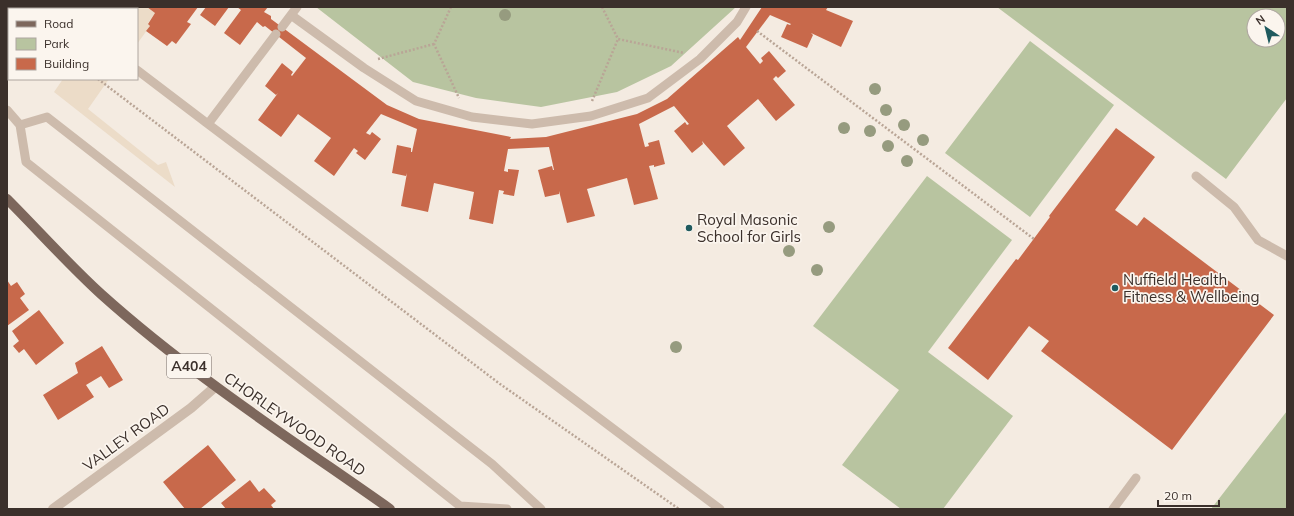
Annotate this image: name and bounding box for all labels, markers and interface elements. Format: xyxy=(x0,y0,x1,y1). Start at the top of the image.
legend xyxy=(8,8,138,80)
north arrow xyxy=(1246,8,1286,48)
text: N xyxy=(1253,12,1268,28)
text: Road xyxy=(44,16,73,31)
text: Park xyxy=(44,36,70,51)
text: Building xyxy=(44,56,89,71)
place label: Royal Masonic School for Girls xyxy=(697,210,801,246)
marker: Royal Masonic School for Girls xyxy=(684,223,694,233)
place label: Nuffield Health Fitness & Wellbeing xyxy=(1123,270,1260,306)
marker: Nuffield Health Fitness & Wellbeing xyxy=(1110,283,1120,293)
road number: A404 xyxy=(167,354,211,378)
street label: CHORLEYWOOD ROAD xyxy=(221,368,369,480)
street label: VALLEY ROAD xyxy=(79,399,173,475)
scale bar xyxy=(1158,482,1219,508)
text: 20 m xyxy=(1164,488,1192,503)

